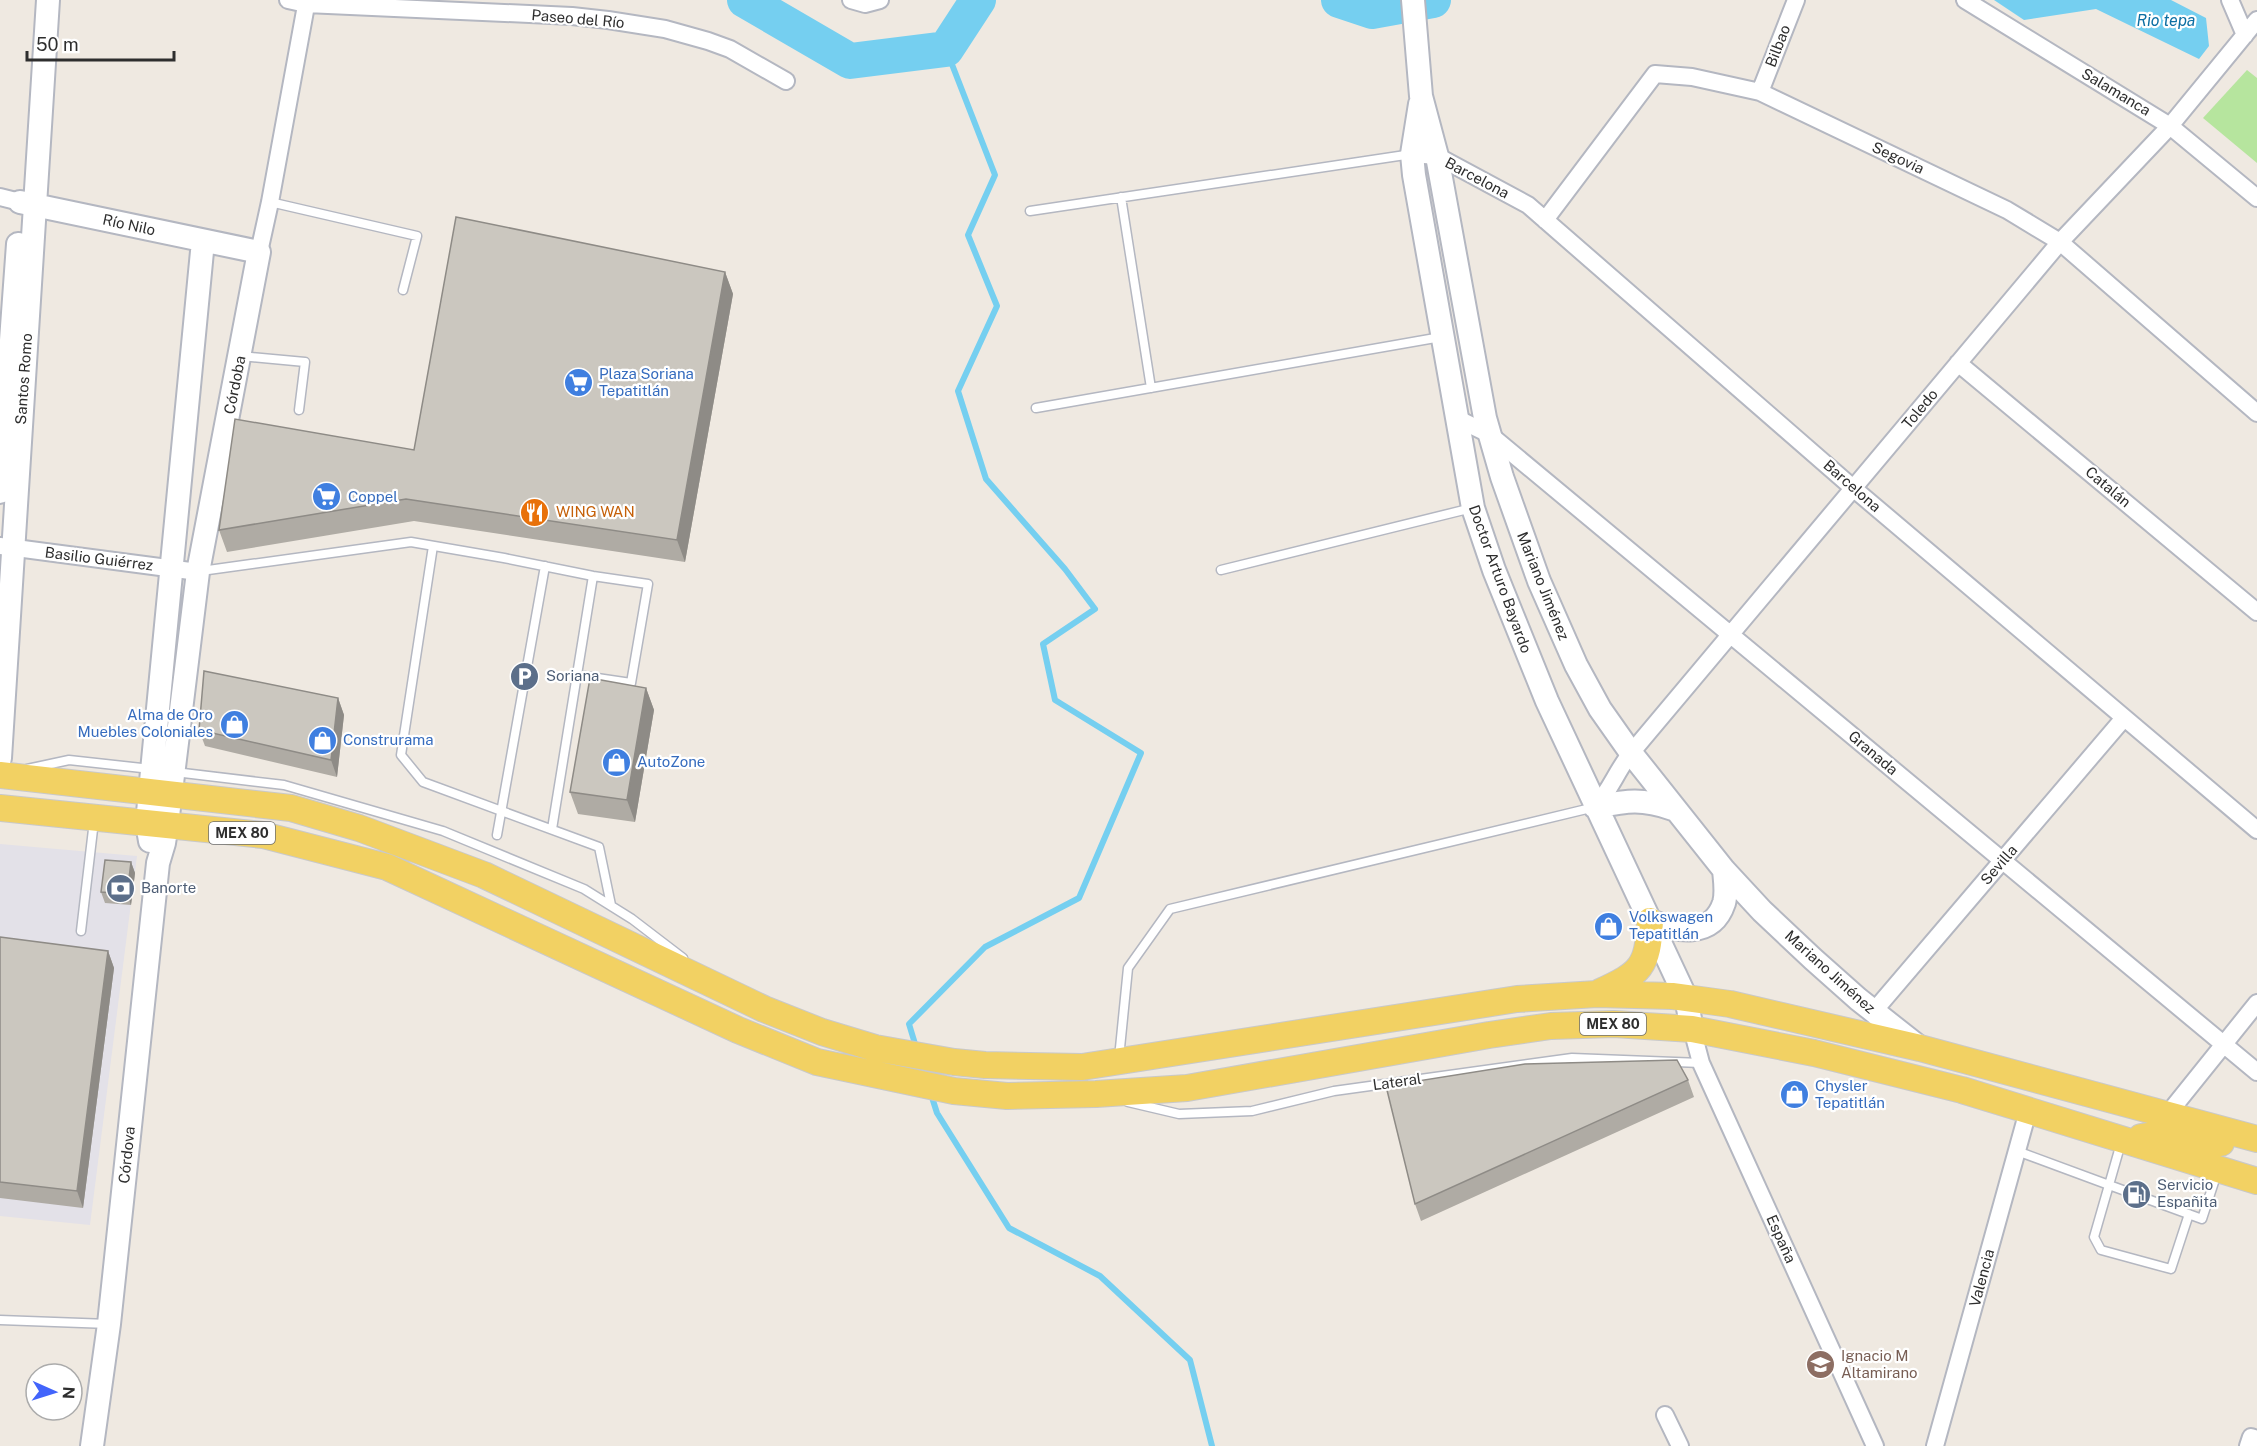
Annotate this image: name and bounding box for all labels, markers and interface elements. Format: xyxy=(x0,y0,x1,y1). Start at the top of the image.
street label: Paseo del Río xyxy=(531,6,625,31)
water label: Rio tepa xyxy=(2137,11,2195,30)
street label: Bilbao xyxy=(1762,22,1793,69)
scale bar xyxy=(27,24,174,62)
text: 50 m xyxy=(36,34,79,55)
street label: Salamanca xyxy=(2079,64,2154,119)
street label: Segovia xyxy=(1869,138,1927,177)
street label: Barcelona xyxy=(1442,154,1512,202)
street label: Río Nilo xyxy=(101,211,157,238)
street label: Santos Romo xyxy=(12,333,35,425)
street label: Córdoba xyxy=(221,354,248,416)
place label: Plaza Soriana Tepatitlán xyxy=(599,365,694,399)
supermarket icon: Plaza Soriana Tepatitlán xyxy=(562,367,594,399)
street label: Toledo xyxy=(1898,385,1941,432)
street label: Barcelona xyxy=(1820,456,1884,515)
street label: Catalán xyxy=(2082,463,2134,510)
supermarket icon: Coppel xyxy=(311,481,343,513)
place label: Coppel xyxy=(348,488,398,505)
restaurant icon: WING WAN xyxy=(519,496,551,528)
street label: Doctor Arturo Bayardo xyxy=(1466,502,1535,655)
place label: WING WAN xyxy=(556,503,635,520)
street label: Mariano Jiménez xyxy=(1514,529,1573,642)
street label: Basilio Guiérrez xyxy=(44,543,154,574)
parking icon: Soriana xyxy=(509,660,541,692)
place label: Soriana xyxy=(546,667,599,684)
place label: Alma de Oro Muebles Coloniales xyxy=(77,706,213,740)
shop icon: Alma de Oro Muebles Coloniales xyxy=(218,708,250,740)
shop icon: Construrama xyxy=(306,724,338,756)
street label: Granada xyxy=(1845,727,1901,778)
place label: Construrama xyxy=(343,731,433,748)
shop icon: AutoZone xyxy=(600,746,632,778)
place label: AutoZone xyxy=(637,753,705,770)
road number: MEX 80 xyxy=(209,822,275,844)
street label: Sevilla xyxy=(1977,841,2020,888)
bank icon: Banorte xyxy=(104,872,136,904)
place label: Banorte xyxy=(141,879,196,896)
place label: Volkswagen Tepatitlán xyxy=(1629,908,1713,942)
shop icon: Volkswagen Tepatitlán xyxy=(1592,910,1624,942)
street label: Mariano Jiménez xyxy=(1782,927,1879,1017)
road number: MEX 80 xyxy=(1580,1013,1646,1035)
street label: Lateral xyxy=(1372,1070,1422,1093)
place label: Chysler Tepatitlán xyxy=(1815,1077,1885,1111)
shop icon: Chysler Tepatitlán xyxy=(1778,1079,1810,1111)
street label: Córdova xyxy=(115,1125,138,1184)
place label: Servicio Españita xyxy=(2157,1176,2217,1210)
fuel station icon: Servicio Españita xyxy=(2120,1178,2152,1210)
street label: España xyxy=(1763,1212,1800,1265)
street label: Valencia xyxy=(1966,1247,1997,1309)
place label: Ignacio M Altamirano xyxy=(1841,1347,1918,1381)
school or university icon: Ignacio M Altamirano xyxy=(1804,1349,1836,1381)
north arrow xyxy=(24,1362,84,1422)
text: N xyxy=(59,1386,78,1400)

